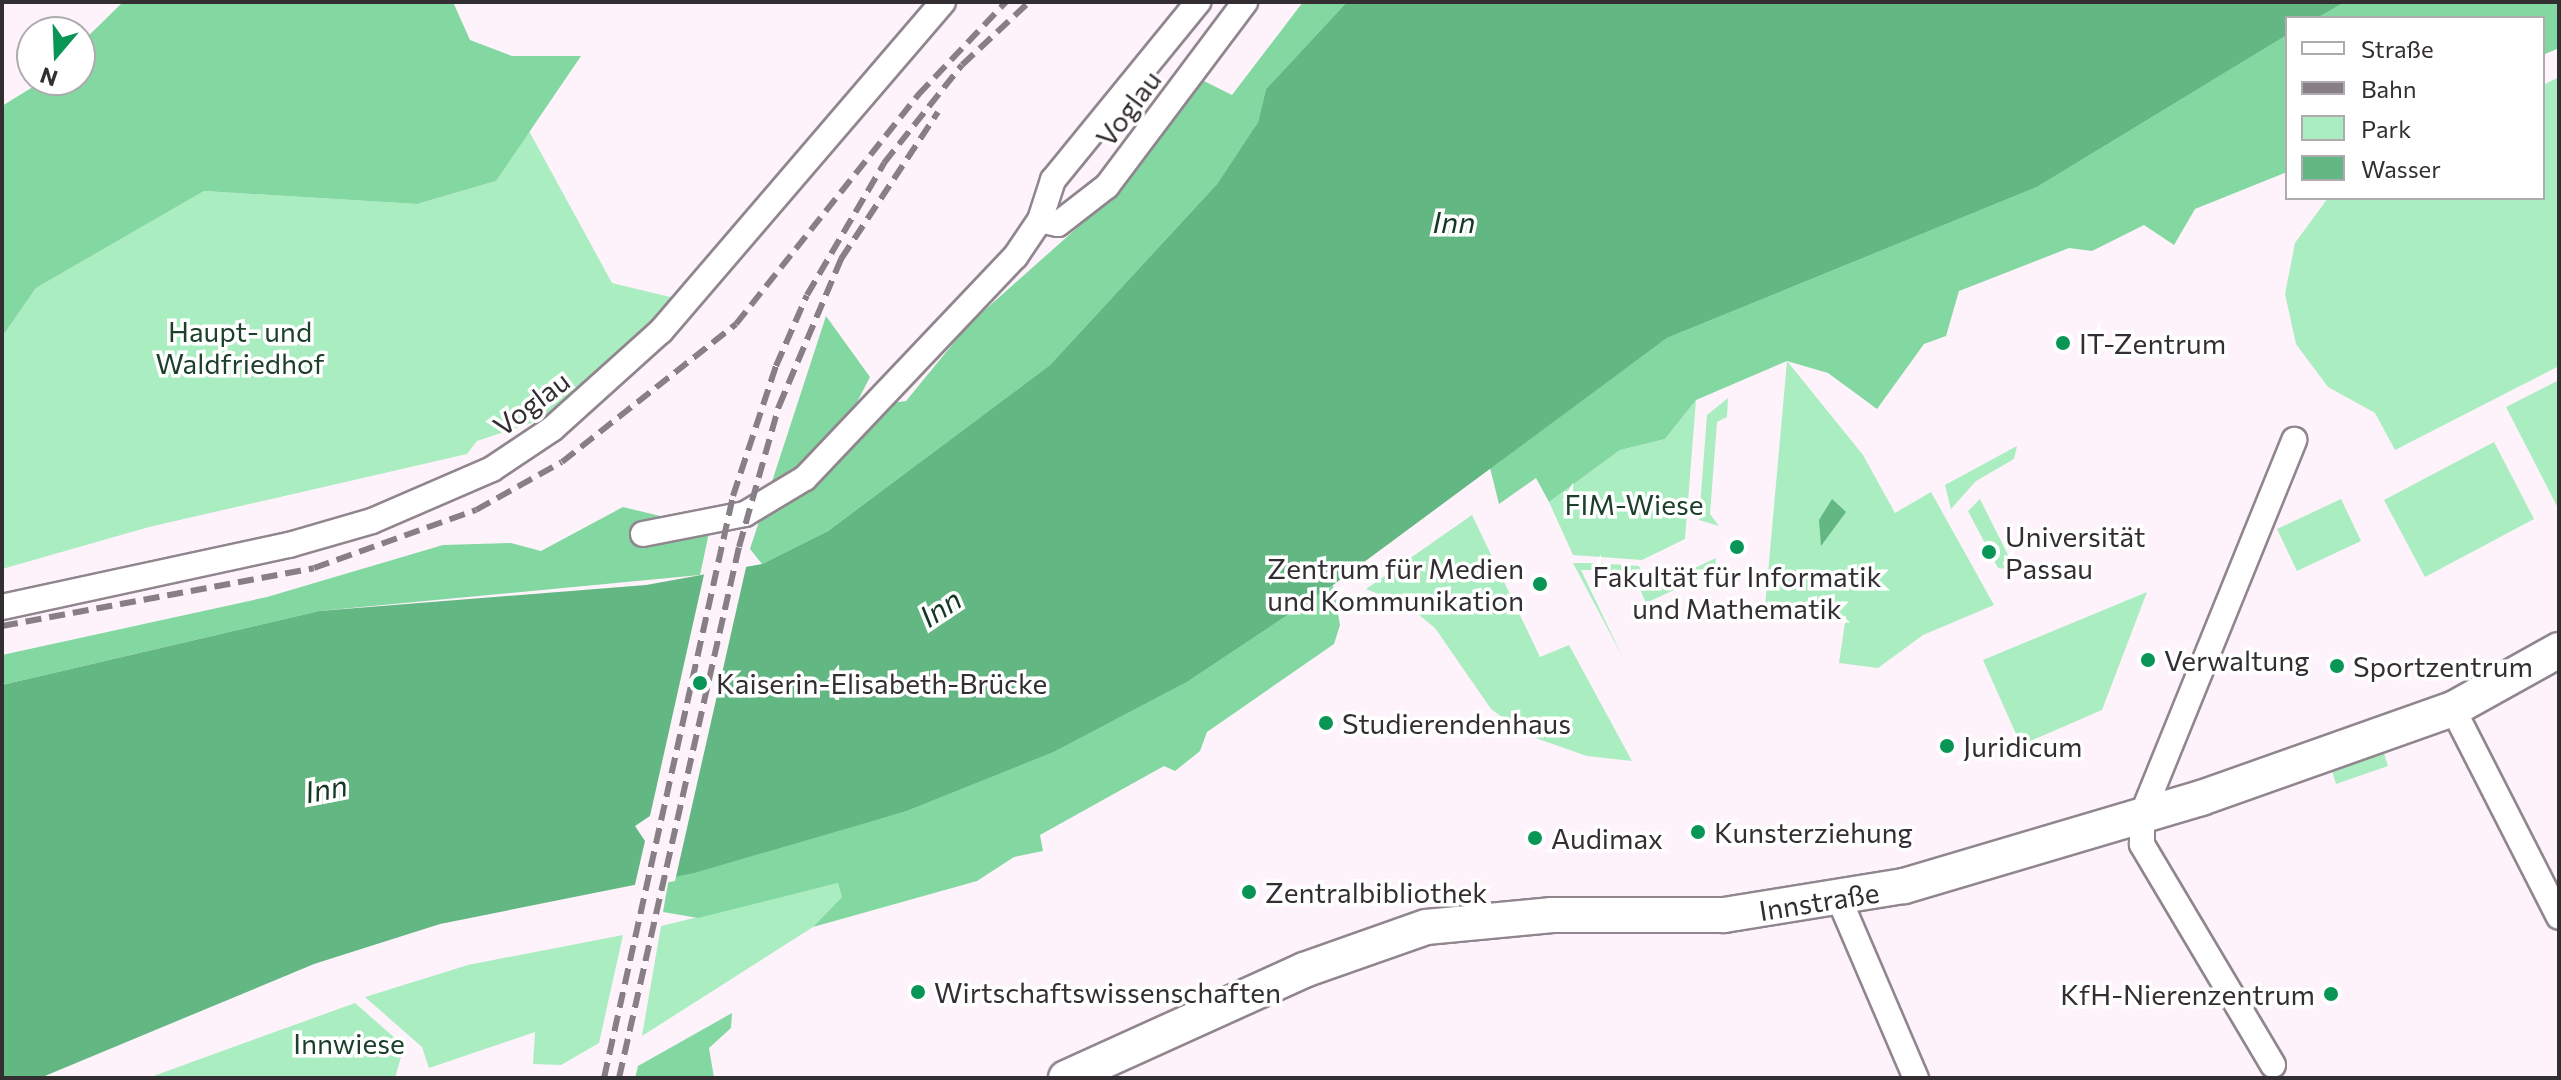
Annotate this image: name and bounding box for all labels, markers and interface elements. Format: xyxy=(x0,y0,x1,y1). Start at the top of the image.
north arrow xyxy=(16,16,96,96)
legend xyxy=(2285,16,2545,200)
text: Straße xyxy=(2361,34,2434,63)
text: N xyxy=(36,62,61,93)
street label: Voglau xyxy=(1089,63,1167,153)
text: Bahn xyxy=(2361,74,2417,103)
text: Park xyxy=(2361,114,2411,143)
text: Wasser xyxy=(2361,154,2441,183)
water label: Inn xyxy=(1433,203,1475,239)
park label: Haupt- und Waldfriedhof xyxy=(155,314,325,380)
place label: IT-Zentrum xyxy=(2079,326,2226,360)
marker: IT-Zentrum xyxy=(2054,334,2072,352)
street label: Voglau xyxy=(486,364,576,442)
park label: FIM-Wiese xyxy=(1564,487,1704,521)
place label: Universität Passau xyxy=(2005,519,2145,585)
marker: Fakultät für Informatik und Mathematik xyxy=(1728,538,1746,556)
marker: Universität Passau xyxy=(1980,543,1998,561)
place label: Zentrum für Medien und Kommunikation xyxy=(1267,551,1524,617)
place label: Fakultät für Informatik und Mathematik xyxy=(1592,559,1882,625)
marker: Zentrum für Medien und Kommunikation xyxy=(1531,575,1549,593)
water label: Inn xyxy=(912,580,968,634)
place label: Verwaltung xyxy=(2164,643,2309,677)
place label: Sportzentrum xyxy=(2353,649,2533,683)
marker: Verwaltung xyxy=(2139,651,2157,669)
marker: Sportzentrum xyxy=(2328,657,2346,675)
place label: Kaiserin-Elisabeth-Brücke xyxy=(716,666,1047,700)
marker: Kaiserin-Elisabeth-Brücke xyxy=(691,674,709,692)
place label: Studierendenhaus xyxy=(1342,706,1571,740)
marker: Studierendenhaus xyxy=(1317,714,1335,732)
place label: Juridicum xyxy=(1963,729,2082,763)
marker: Juridicum xyxy=(1938,737,1956,755)
water label: Inn xyxy=(302,766,350,810)
place label: Kunsterziehung xyxy=(1714,815,1913,849)
place label: Audimax xyxy=(1551,821,1663,855)
marker: Kunsterziehung xyxy=(1689,823,1707,841)
marker: Audimax xyxy=(1526,829,1544,847)
place label: Zentralbibliothek xyxy=(1265,875,1487,909)
street label: Innstraße xyxy=(1756,875,1882,927)
marker: Zentralbibliothek xyxy=(1240,883,1258,901)
place label: Wirtschaftswissenschaften xyxy=(934,975,1281,1009)
place label: KfH-Nierenzentrum xyxy=(2060,977,2315,1011)
marker: Wirtschaftswissenschaften xyxy=(909,983,927,1001)
marker: KfH-Nierenzentrum xyxy=(2322,985,2340,1003)
park label: Innwiese xyxy=(293,1026,405,1060)

